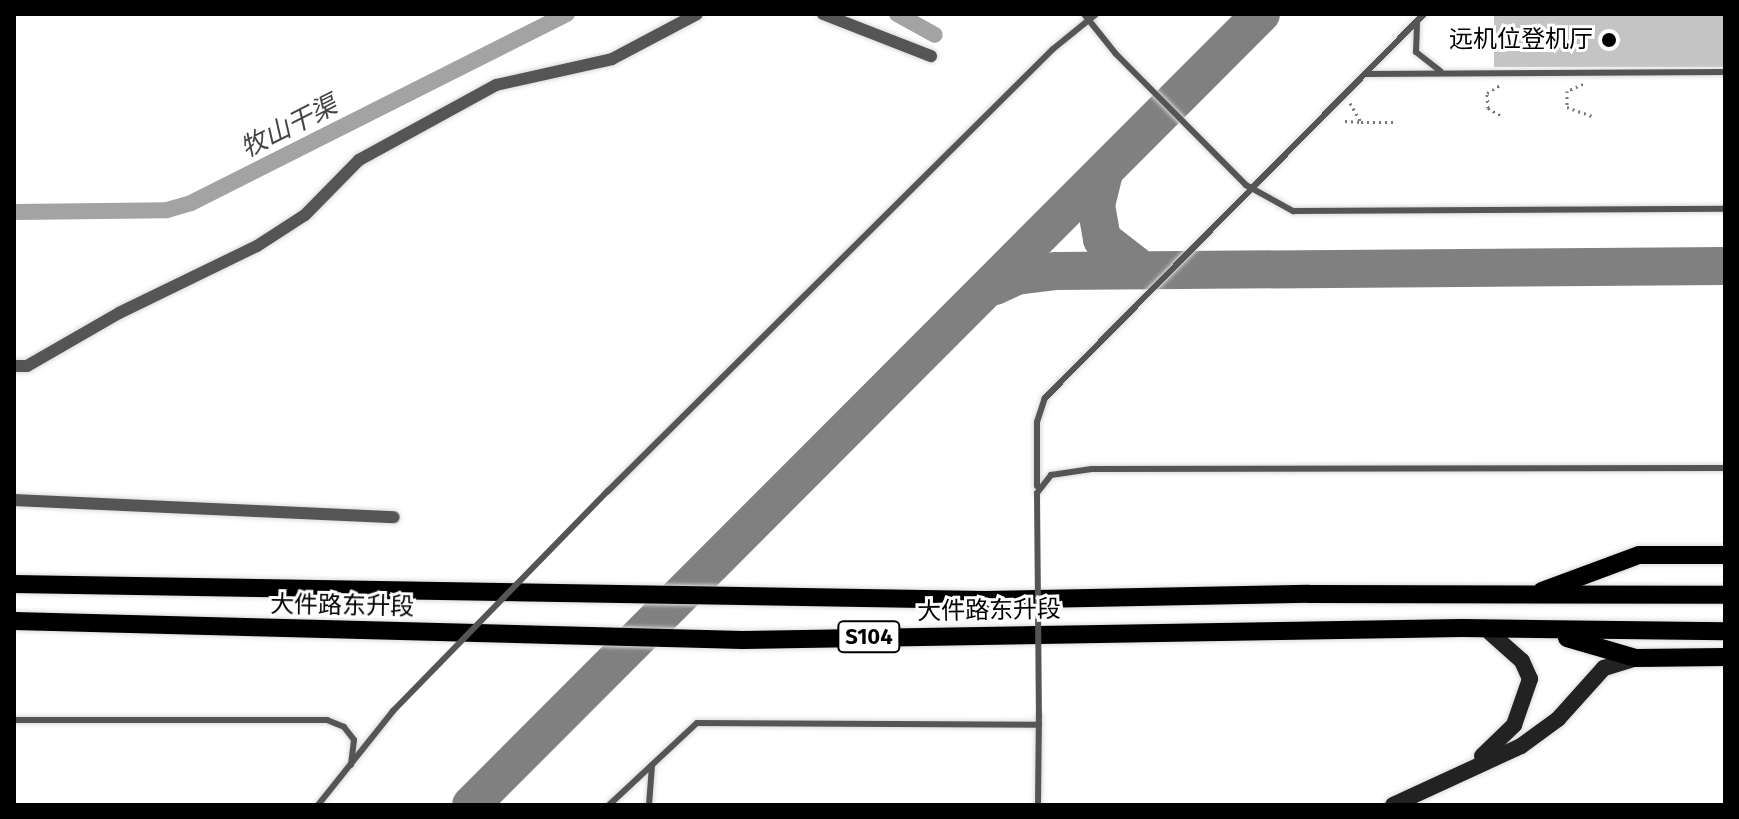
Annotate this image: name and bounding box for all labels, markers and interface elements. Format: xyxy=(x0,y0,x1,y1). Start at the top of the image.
place label: 远机位登机厅 xyxy=(1449,26,1593,54)
marker: 远机位登机厅 xyxy=(1600,31,1618,49)
water label: 牧山干渠 xyxy=(236,89,342,165)
street label: 大件路东升段 xyxy=(270,590,414,622)
street label: 大件路东升段 xyxy=(917,595,1061,627)
road number: S104 xyxy=(837,619,901,655)

